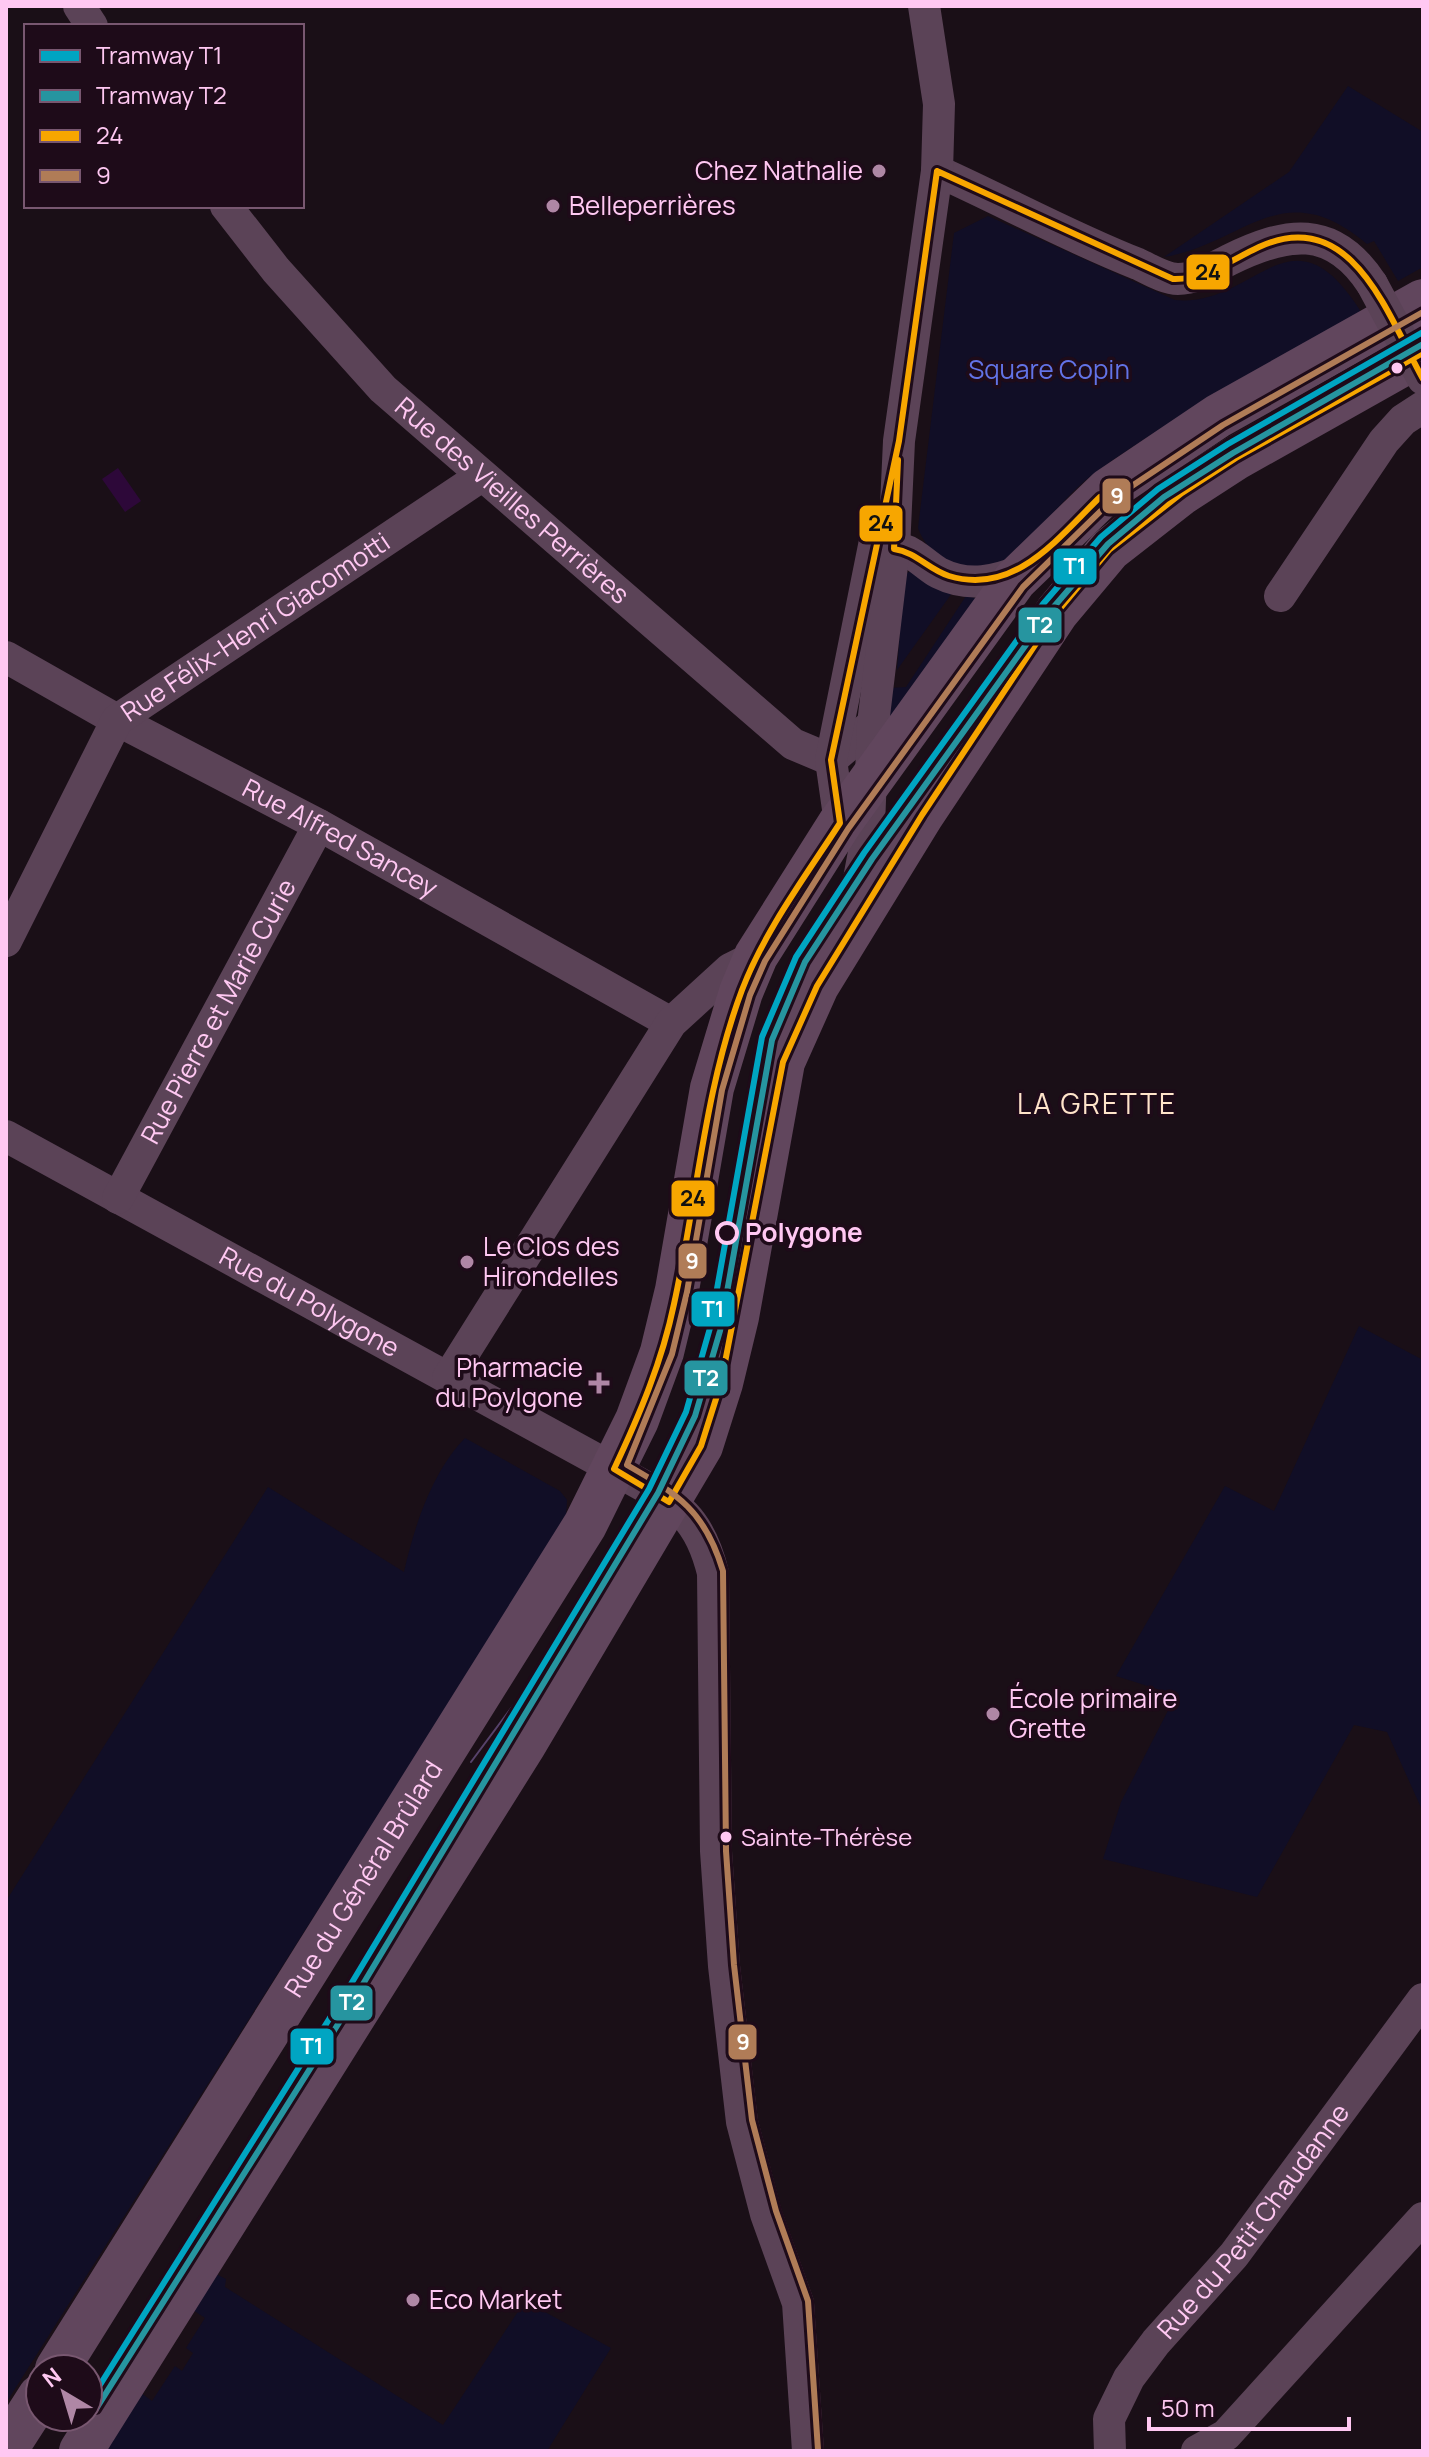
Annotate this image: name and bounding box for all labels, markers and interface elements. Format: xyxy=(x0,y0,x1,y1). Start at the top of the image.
legend xyxy=(24,24,304,208)
text: Tramway T1 xyxy=(96,38,222,71)
text: Tramway T2 xyxy=(96,78,227,111)
text: 24 xyxy=(96,118,123,151)
place label: Chez Nathalie xyxy=(695,152,863,188)
text: 9 xyxy=(96,158,111,191)
marker: Chez Nathalie xyxy=(870,162,888,180)
place label: Belleperrières xyxy=(569,187,736,223)
marker: Belleperrières xyxy=(544,197,562,215)
line badge: 24 xyxy=(1185,253,1231,291)
text: 24 xyxy=(1195,257,1221,287)
park label: Square Copin xyxy=(968,351,1130,387)
unlabelled marker xyxy=(1389,360,1405,376)
street label: Rue des Vieilles Perrières xyxy=(388,388,638,612)
line badge: 9 xyxy=(1101,477,1132,515)
text: 9 xyxy=(1110,481,1124,511)
line badge: 24 xyxy=(858,504,904,543)
text: 24 xyxy=(868,508,894,538)
street label: Rue Félix-Henri Giacomotti xyxy=(113,523,397,729)
line badge: T1 xyxy=(1052,547,1098,586)
text: T1 xyxy=(1064,551,1086,581)
line badge: T2 xyxy=(1017,606,1063,644)
text: T2 xyxy=(1027,610,1053,640)
street label: Rue Alfred Sancey xyxy=(237,769,445,905)
street label: Rue Pierre et Marie Curie xyxy=(132,872,304,1150)
district label: LA GRETTE xyxy=(1017,1084,1177,1122)
line badge: 24 xyxy=(670,1179,716,1218)
text: 24 xyxy=(680,1183,706,1213)
place label: Polygone xyxy=(745,1214,863,1250)
marker: Polygone xyxy=(716,1222,738,1244)
place label: Le Clos des Hirondelles xyxy=(483,1228,620,1294)
street label: Rue du Polygone xyxy=(214,1237,406,1365)
line badge: 9 xyxy=(677,1242,708,1280)
text: 9 xyxy=(685,1246,699,1276)
marker: Le Clos des Hirondelles xyxy=(458,1253,476,1271)
line badge: T1 xyxy=(690,1290,736,1328)
text: T1 xyxy=(702,1294,724,1324)
place label: Pharmacie du Poylgone xyxy=(435,1349,583,1415)
line badge: T2 xyxy=(683,1359,729,1397)
text: T2 xyxy=(693,1363,719,1393)
marker: Pharmacie du Poylgone xyxy=(590,1374,608,1392)
place label: École primaire Grette xyxy=(1009,1680,1177,1746)
marker: École primaire Grette xyxy=(984,1705,1002,1723)
street label: Rue du Général Brûlard xyxy=(275,1753,450,2004)
place label: Sainte-Thérèse xyxy=(741,1820,912,1853)
marker: Sainte-Thérèse xyxy=(718,1829,734,1845)
line badge: T2 xyxy=(329,1984,374,2022)
text: T2 xyxy=(339,1987,365,2017)
line badge: 9 xyxy=(727,2023,758,2061)
line badge: T1 xyxy=(289,2027,335,2066)
text: 9 xyxy=(736,2027,750,2057)
text: T1 xyxy=(301,2031,323,2061)
street label: Rue du Petit Chaudanne xyxy=(1148,2096,1357,2346)
place label: Eco Market xyxy=(429,2281,562,2317)
marker: Eco Market xyxy=(404,2291,422,2309)
north arrow xyxy=(24,2353,104,2433)
text: N xyxy=(36,2361,67,2394)
scale bar xyxy=(1149,2381,1349,2431)
text: 50 m xyxy=(1161,2391,1215,2424)

